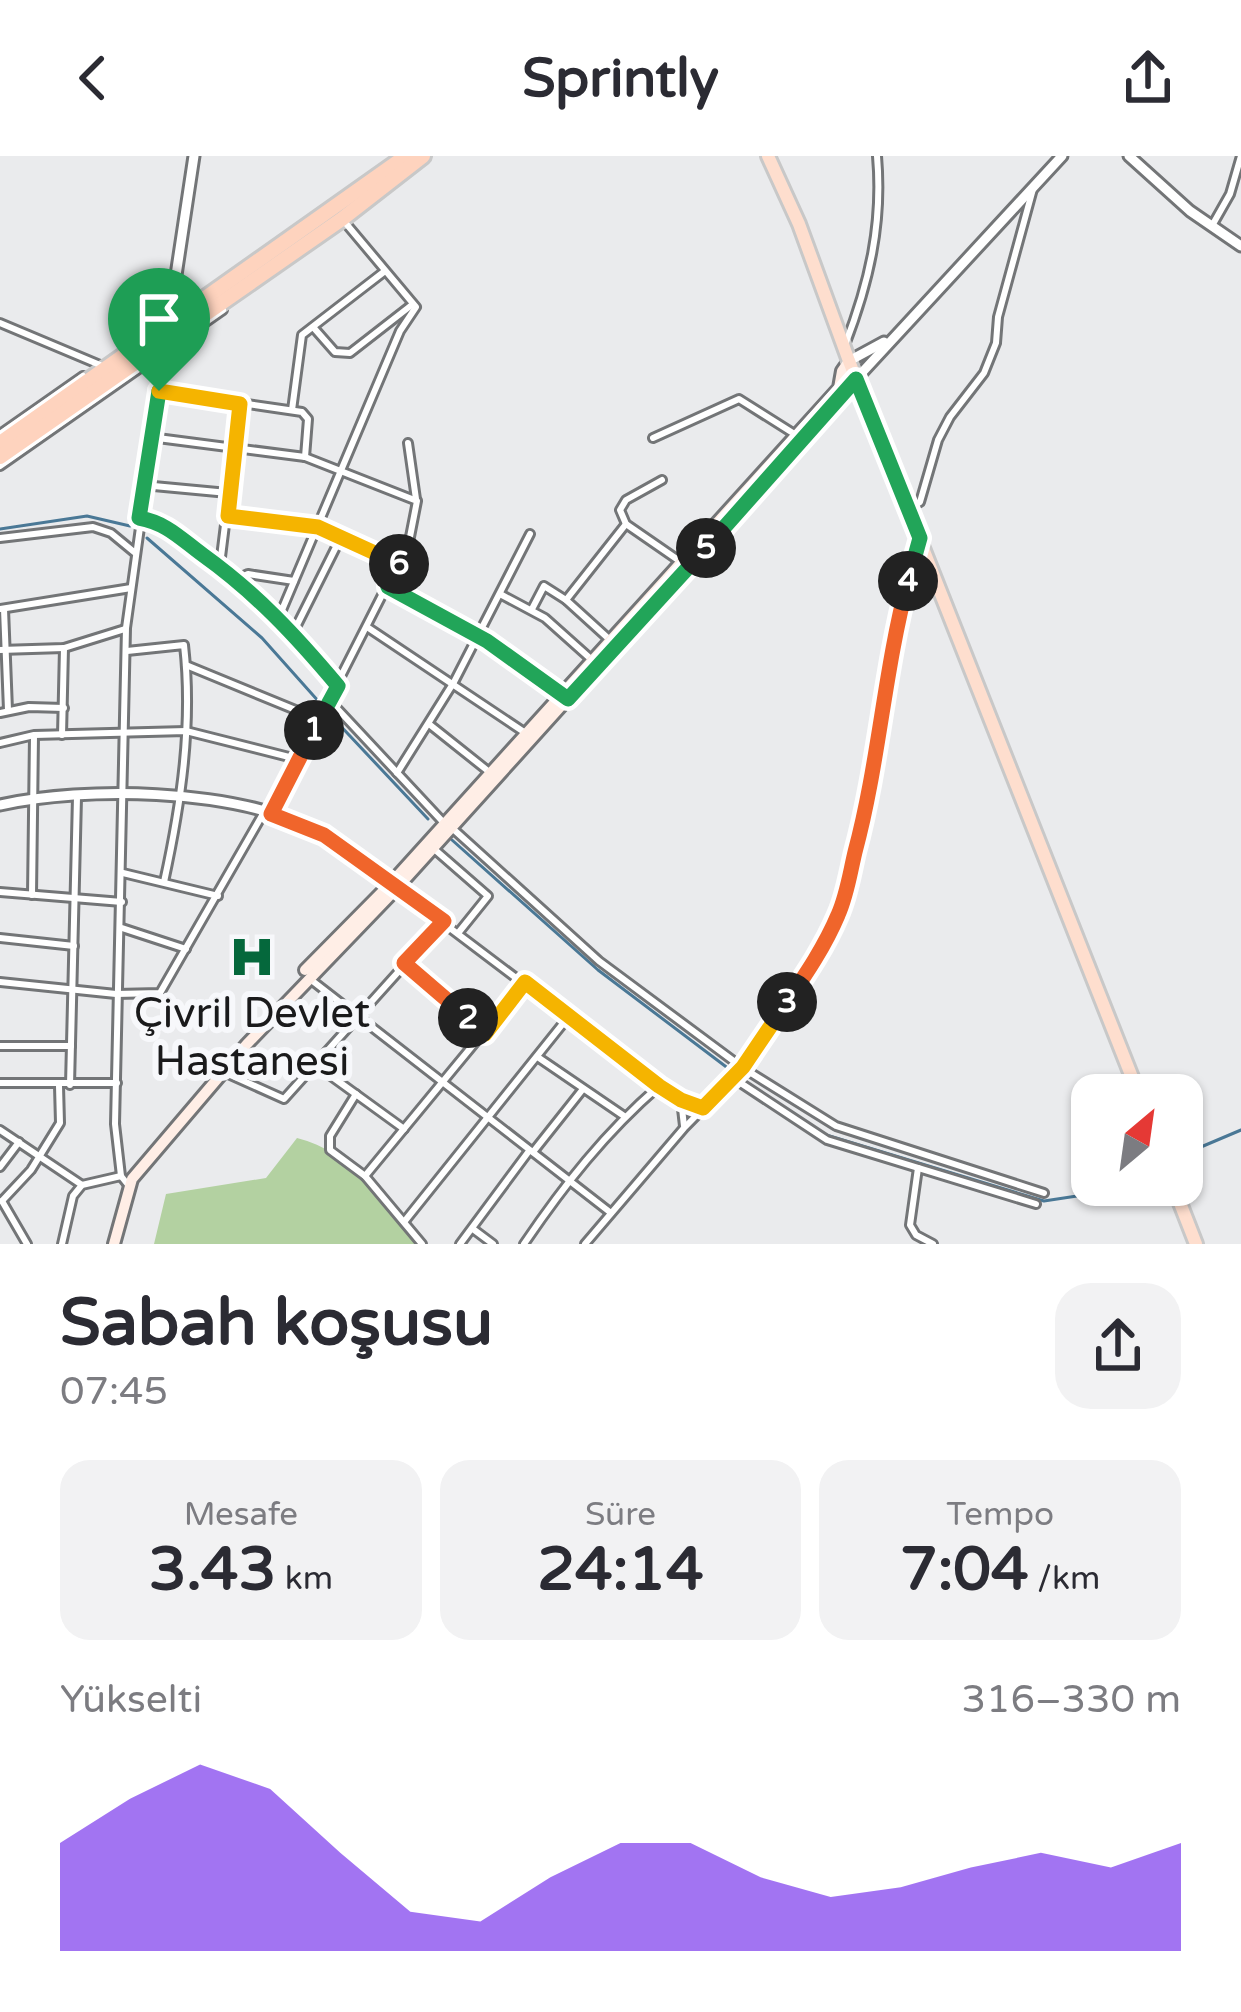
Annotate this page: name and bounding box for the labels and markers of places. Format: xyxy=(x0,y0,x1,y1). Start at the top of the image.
pin xyxy=(108,268,210,391)
pin: 5 xyxy=(676,518,736,578)
pin: 6 xyxy=(369,534,429,594)
pin: 4 xyxy=(878,551,938,611)
pin: 1 xyxy=(284,700,344,760)
hospital icon: Çivril Devlet Hastanesi xyxy=(227,932,277,982)
pin: 3 xyxy=(757,972,817,1032)
place label: Çivril Devlet Hastanesi xyxy=(134,988,370,1087)
pin: 2 xyxy=(438,988,498,1048)

